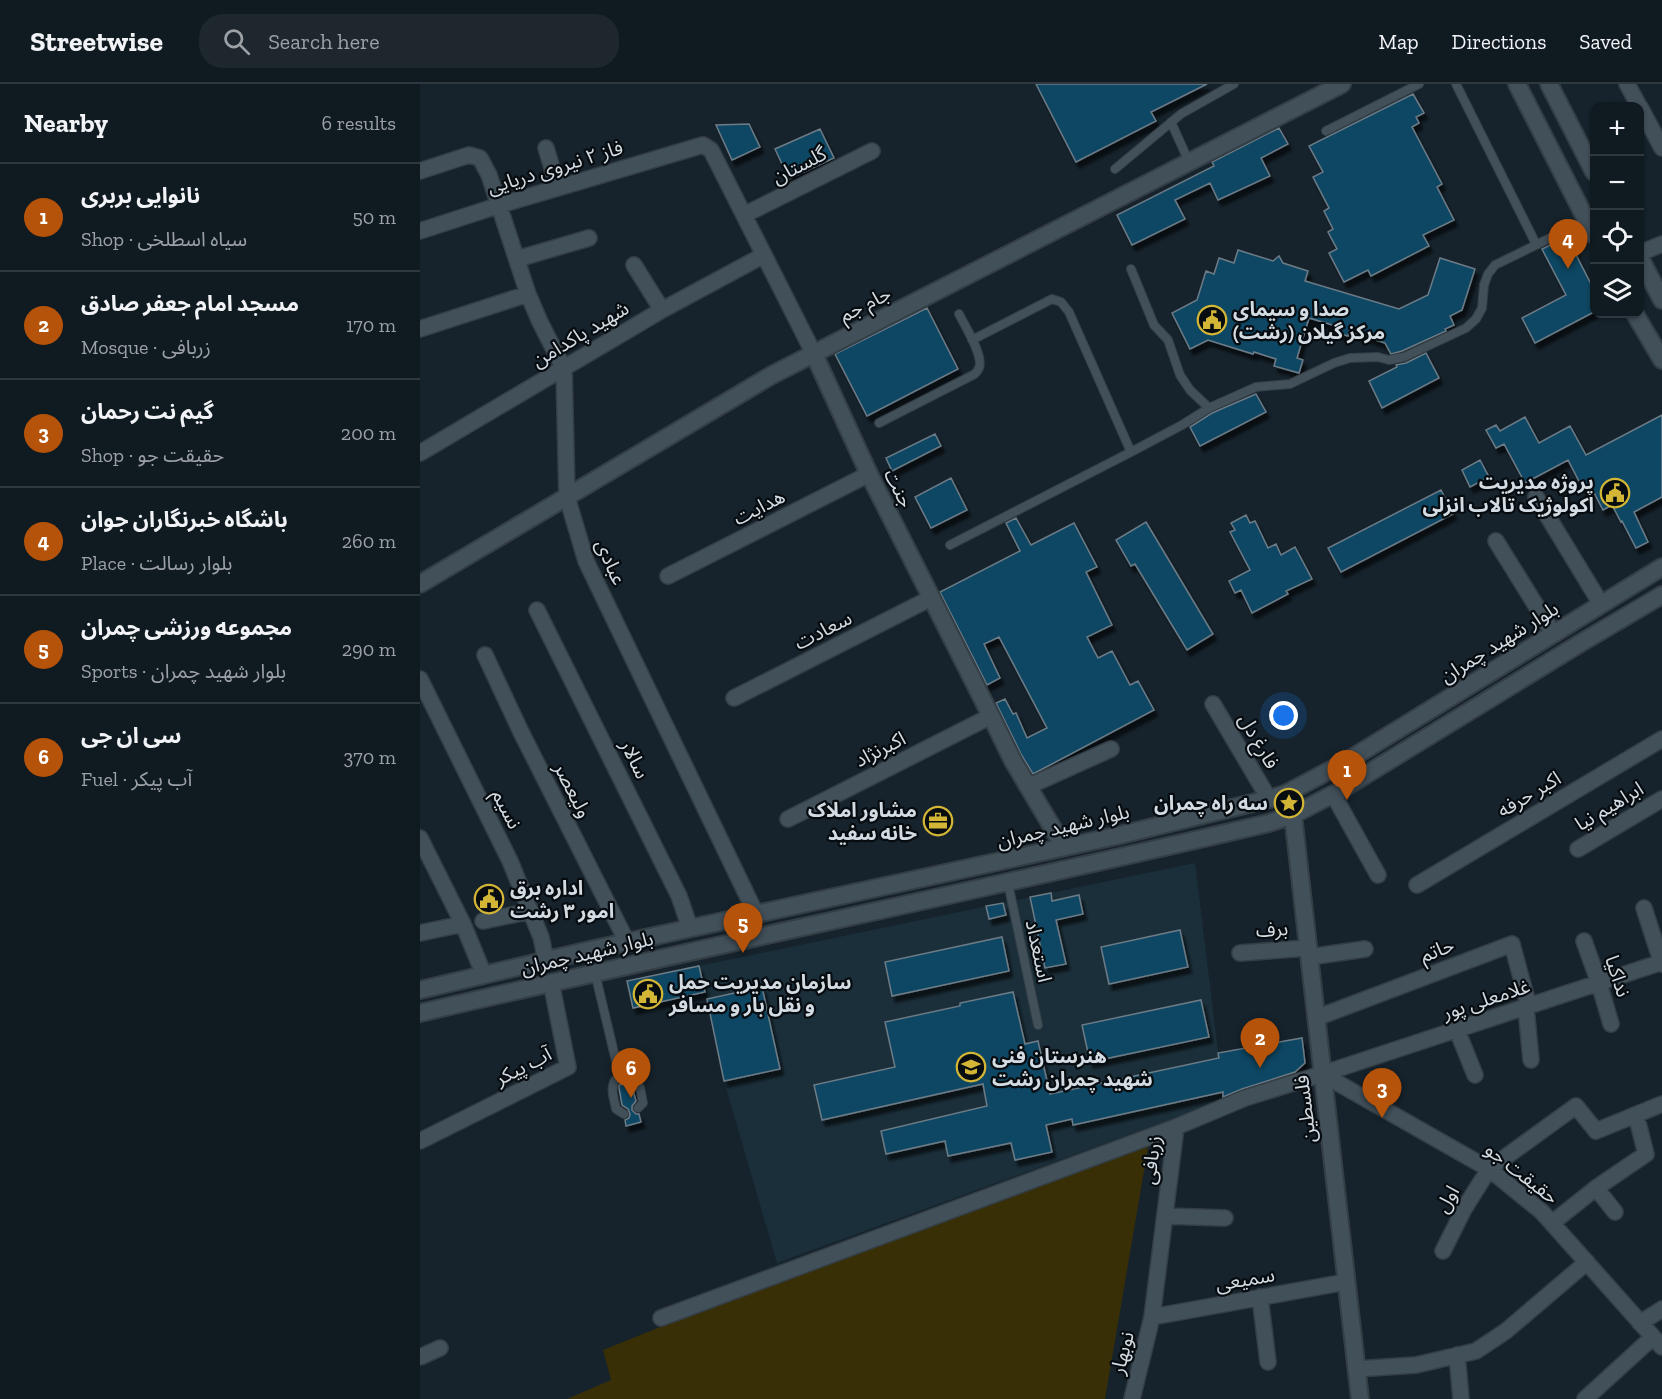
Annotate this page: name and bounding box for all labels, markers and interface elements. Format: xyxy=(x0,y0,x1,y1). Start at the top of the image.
search box xyxy=(199,14,619,68)
text: Streetwise xyxy=(30,25,163,58)
icon: search xyxy=(220,25,253,58)
text: Search here xyxy=(268,28,380,55)
text: Map xyxy=(1379,29,1419,54)
text: Directions xyxy=(1452,29,1546,54)
text: Saved xyxy=(1579,29,1632,54)
map controls xyxy=(1590,102,1644,318)
button: + xyxy=(1590,102,1644,156)
text: Nearby xyxy=(24,107,108,139)
text: 6 results xyxy=(322,111,396,135)
street label: فاز ۲ نیروی دریایی xyxy=(484,135,626,199)
street label: گلستان xyxy=(768,141,831,189)
button: − xyxy=(1590,156,1644,210)
text: نانوایی بربری xyxy=(81,182,200,209)
text: 1 xyxy=(39,205,48,229)
text: 50 m xyxy=(352,205,396,229)
button: locate xyxy=(1590,210,1644,264)
pin: 4 xyxy=(1548,220,1588,269)
text: Shop · سیاه اسطلخی xyxy=(81,227,247,251)
button: layers xyxy=(1590,264,1644,318)
street label: جام جم xyxy=(835,281,896,330)
text: مسجد امام جعفر صادق xyxy=(81,290,299,317)
street label: شهید پاکدامن xyxy=(527,296,633,373)
place label: صدا و سیمای مرکز گیلان (رشت) xyxy=(1233,297,1385,344)
public building icon: صدا و سیمای مرکز گیلان (رشت) xyxy=(1196,304,1228,336)
text: 2 xyxy=(38,313,49,337)
text: 170 m xyxy=(346,313,396,337)
text: Mosque · زربافی xyxy=(81,335,211,359)
text: گیم نت رحمان xyxy=(81,398,214,425)
text: 3 xyxy=(38,421,49,445)
text: 200 m xyxy=(341,421,396,445)
text: Shop · حقیقت جو xyxy=(81,443,224,467)
street label: جنت xyxy=(879,465,919,511)
place label: پروژه مدیریت اکولوژیک تالاب انزلی xyxy=(1422,470,1594,517)
public building icon: پروژه مدیریت اکولوژیک تالاب انزلی xyxy=(1599,477,1631,509)
street label: هدایت xyxy=(729,484,789,530)
text: باشگاه خبرنگاران جوان xyxy=(81,506,288,533)
text: 4 xyxy=(38,529,49,553)
text: 260 m xyxy=(342,529,396,553)
street label: عبادی xyxy=(591,535,631,589)
text: Place · بلوار رسالت xyxy=(81,551,232,575)
street label: بلوار شهید چمران xyxy=(1435,596,1563,689)
street label: سعادت xyxy=(790,605,856,655)
text: مجموعه ورزشی چمران xyxy=(81,614,292,641)
text: 5 xyxy=(38,637,49,661)
text: 290 m xyxy=(342,637,396,661)
text: Sports · بلوار شهید چمران xyxy=(81,659,286,683)
your location xyxy=(1269,701,1298,730)
street label: فارغ دل xyxy=(1231,709,1284,775)
text: سی ان جی xyxy=(81,722,181,749)
street label: اکبرنژاد xyxy=(850,726,910,772)
street label: سالار xyxy=(615,735,655,782)
text: 6 xyxy=(38,745,49,769)
text: 370 m xyxy=(343,745,396,769)
pin: 1 xyxy=(1328,750,1366,800)
street label: ولیعصر xyxy=(548,757,597,822)
street label: اکبر حرفه xyxy=(1493,766,1565,822)
text: Fuel · آب پیکر xyxy=(81,767,192,791)
street label: ابراهیم نیا xyxy=(1570,776,1649,838)
street label: نسیم xyxy=(484,785,527,834)
place icon: سه راه چمران xyxy=(1273,787,1305,819)
place label: سه راه چمران xyxy=(1154,791,1268,817)
place label: مشاور املاک خانه سفید xyxy=(808,798,917,845)
street label: بلوار شهید چمران xyxy=(994,799,1132,854)
office icon: مشاور املاک خانه سفید xyxy=(922,805,954,837)
place label: اداره برق امور ۳ رشت xyxy=(510,876,614,923)
public building icon: اداره برق امور ۳ رشت xyxy=(473,883,505,915)
pin: 5 xyxy=(724,904,762,953)
street label: برف xyxy=(1255,916,1289,942)
street label: استعداد xyxy=(1021,918,1057,984)
street label: بلوار شهید چمران xyxy=(518,926,656,981)
street label: حاتم xyxy=(1416,933,1459,970)
street label: نداکیا xyxy=(1600,952,1636,1000)
place label: سازمان مدیریت حمل و نقل بار و مسافر xyxy=(668,970,852,1017)
street label: غلامعلی پور xyxy=(1438,974,1533,1026)
public building icon: سازمان مدیریت حمل و نقل بار و مسافر xyxy=(632,978,664,1010)
pin: 2 xyxy=(1240,1018,1280,1068)
street label: آب پیکر xyxy=(490,1041,557,1092)
place label: هنرستان فنی شهید چمران رشت xyxy=(992,1044,1153,1093)
pin: 6 xyxy=(612,1048,650,1098)
school or university icon: هنرستان فنی شهید چمران رشت xyxy=(955,1051,987,1083)
pin: 3 xyxy=(1362,1068,1402,1118)
street label: فلسطین xyxy=(1289,1074,1321,1144)
street label: زربافی xyxy=(1136,1134,1166,1186)
street label: حقیقت جو xyxy=(1480,1137,1564,1209)
street label: اول xyxy=(1430,1181,1464,1217)
street label: سمیعی xyxy=(1213,1262,1277,1296)
street label: نوبهار xyxy=(1105,1329,1139,1378)

